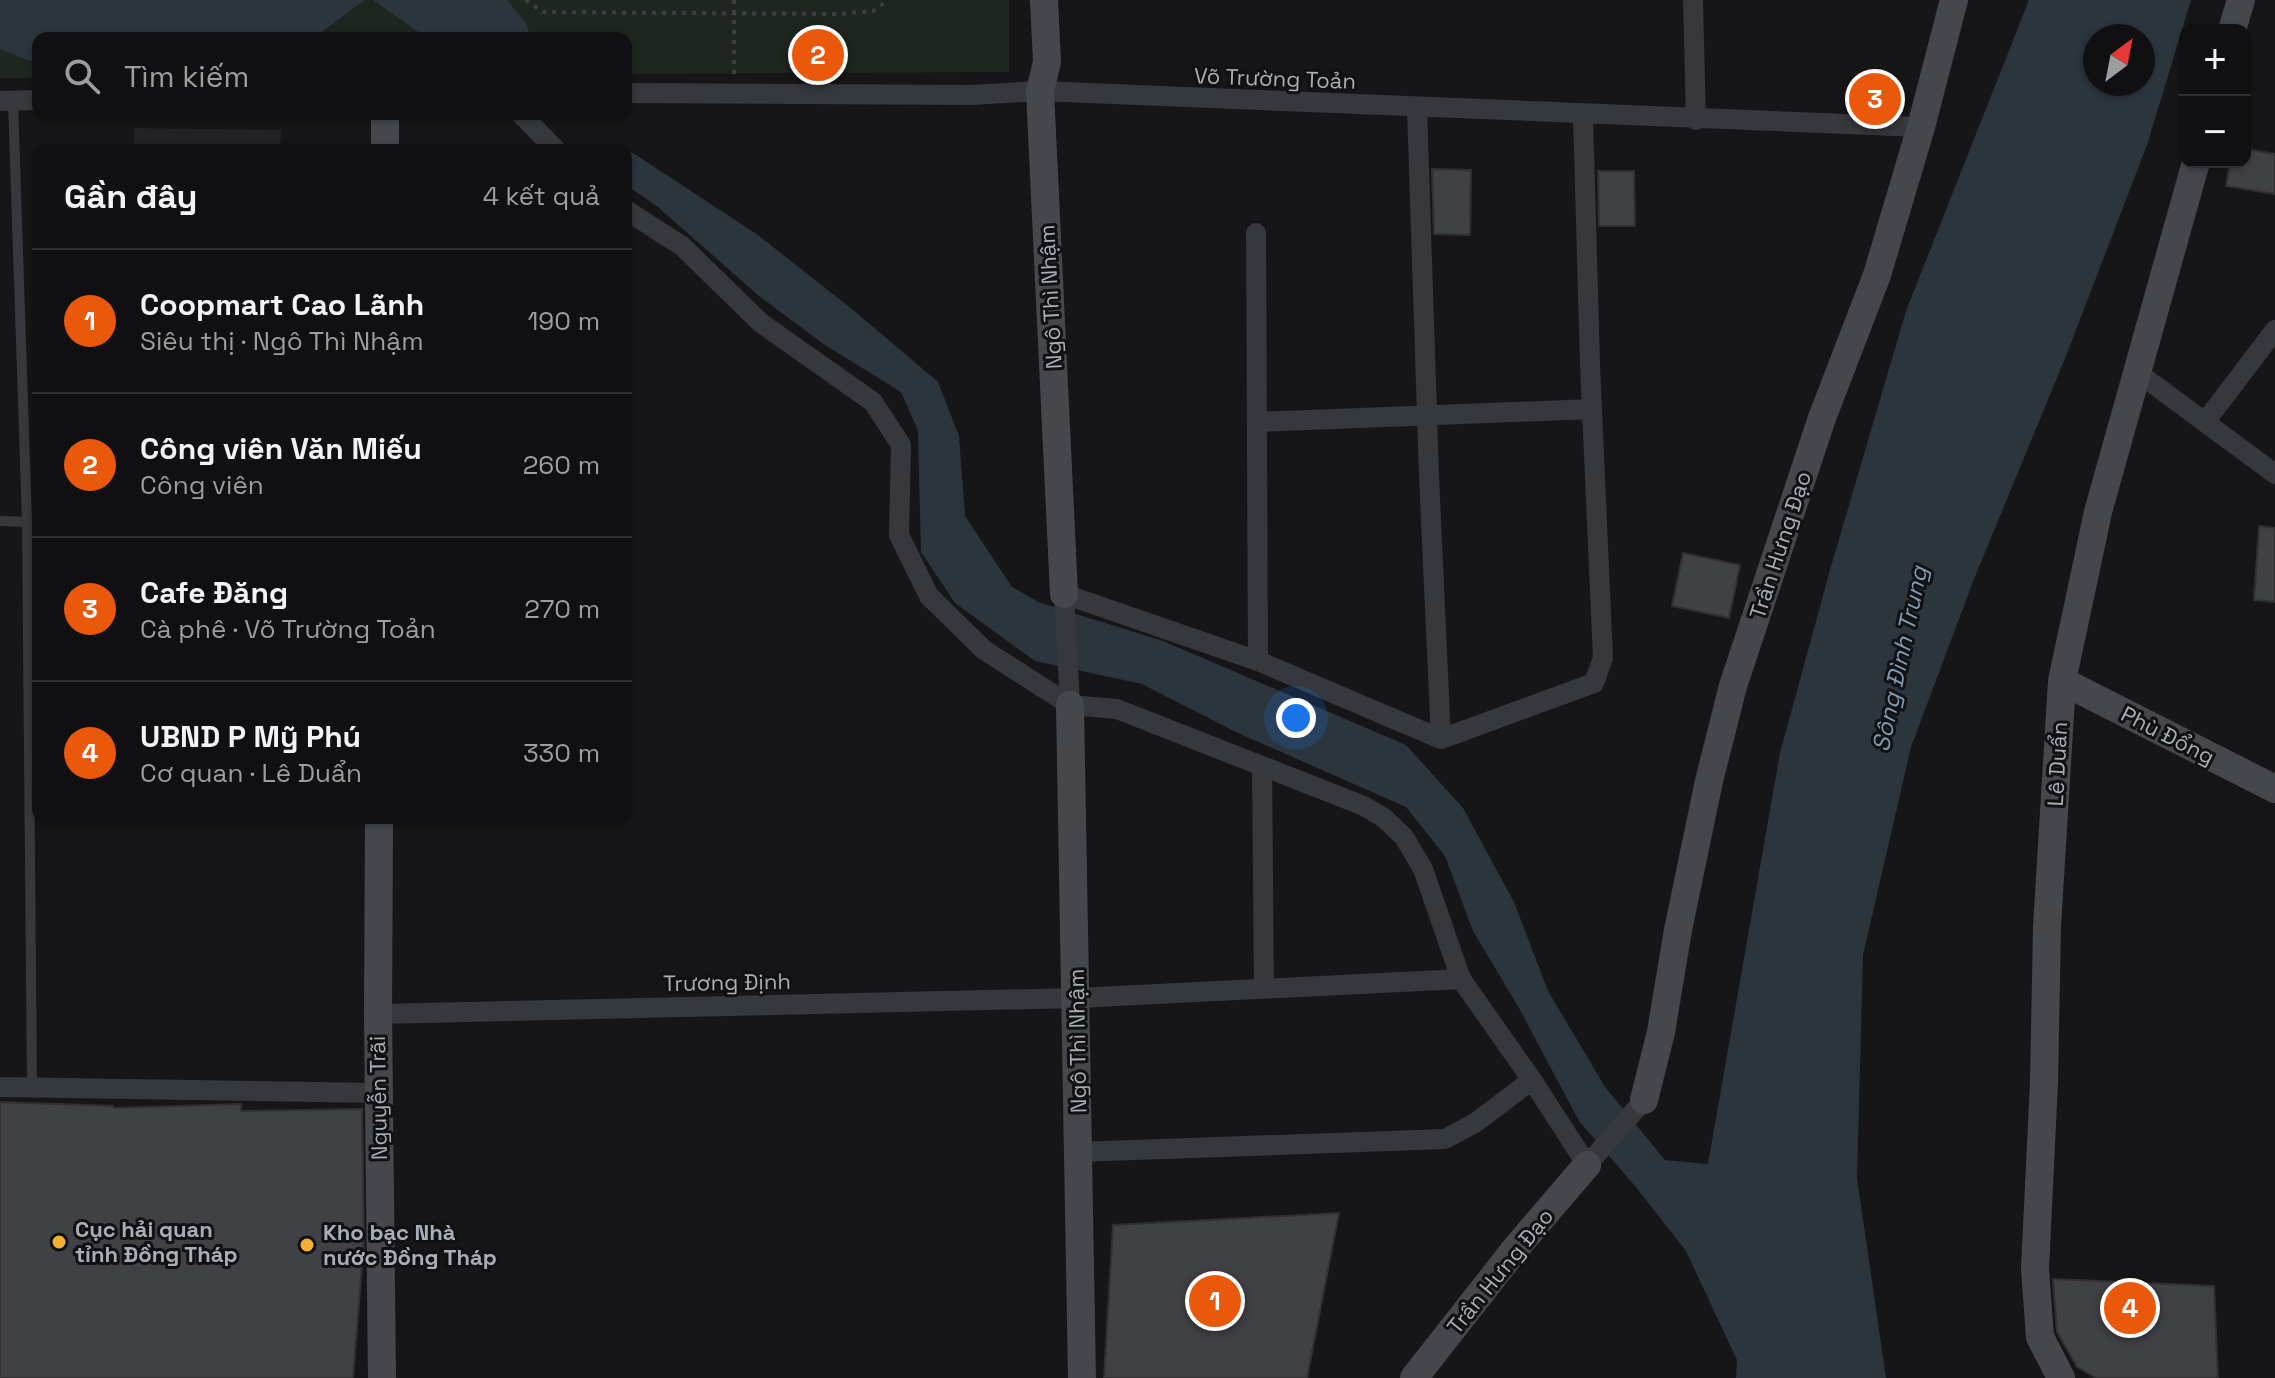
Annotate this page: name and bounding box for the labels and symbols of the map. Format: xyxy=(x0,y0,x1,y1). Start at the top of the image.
north arrow xyxy=(2083,24,2155,96)
pin: 2 xyxy=(792,25,844,85)
street label: Võ Trường Toản xyxy=(1194,61,1356,95)
pin: 3 xyxy=(1849,69,1901,129)
street label: Ngô Thì Nhậm xyxy=(1032,224,1068,370)
street label: Trần Hưng Đạo xyxy=(1743,468,1817,622)
water label: Sông Đình Trung xyxy=(1865,562,1935,754)
your location xyxy=(1276,698,1316,738)
street label: Phù Đổng xyxy=(2116,699,2220,771)
street label: Lê Duẩn xyxy=(2041,721,2073,807)
street label: Trương Định xyxy=(663,967,791,997)
street label: Ngô Thì Nhậm xyxy=(1062,968,1092,1114)
street label: Nguyễn Trãi xyxy=(363,1036,393,1160)
street label: Trần Hưng Đạo xyxy=(1441,1202,1559,1340)
place label: Cục hải quan tỉnh Đồng Tháp xyxy=(75,1215,237,1268)
place label: Kho bạc Nhà nước Đồng Tháp xyxy=(323,1218,497,1271)
marker: Cục hải quan tỉnh Đồng Tháp xyxy=(50,1233,68,1251)
marker: Kho bạc Nhà nước Đồng Tháp xyxy=(298,1236,316,1254)
pin: 1 xyxy=(1189,1271,1241,1331)
pin: 4 xyxy=(2104,1278,2156,1338)

